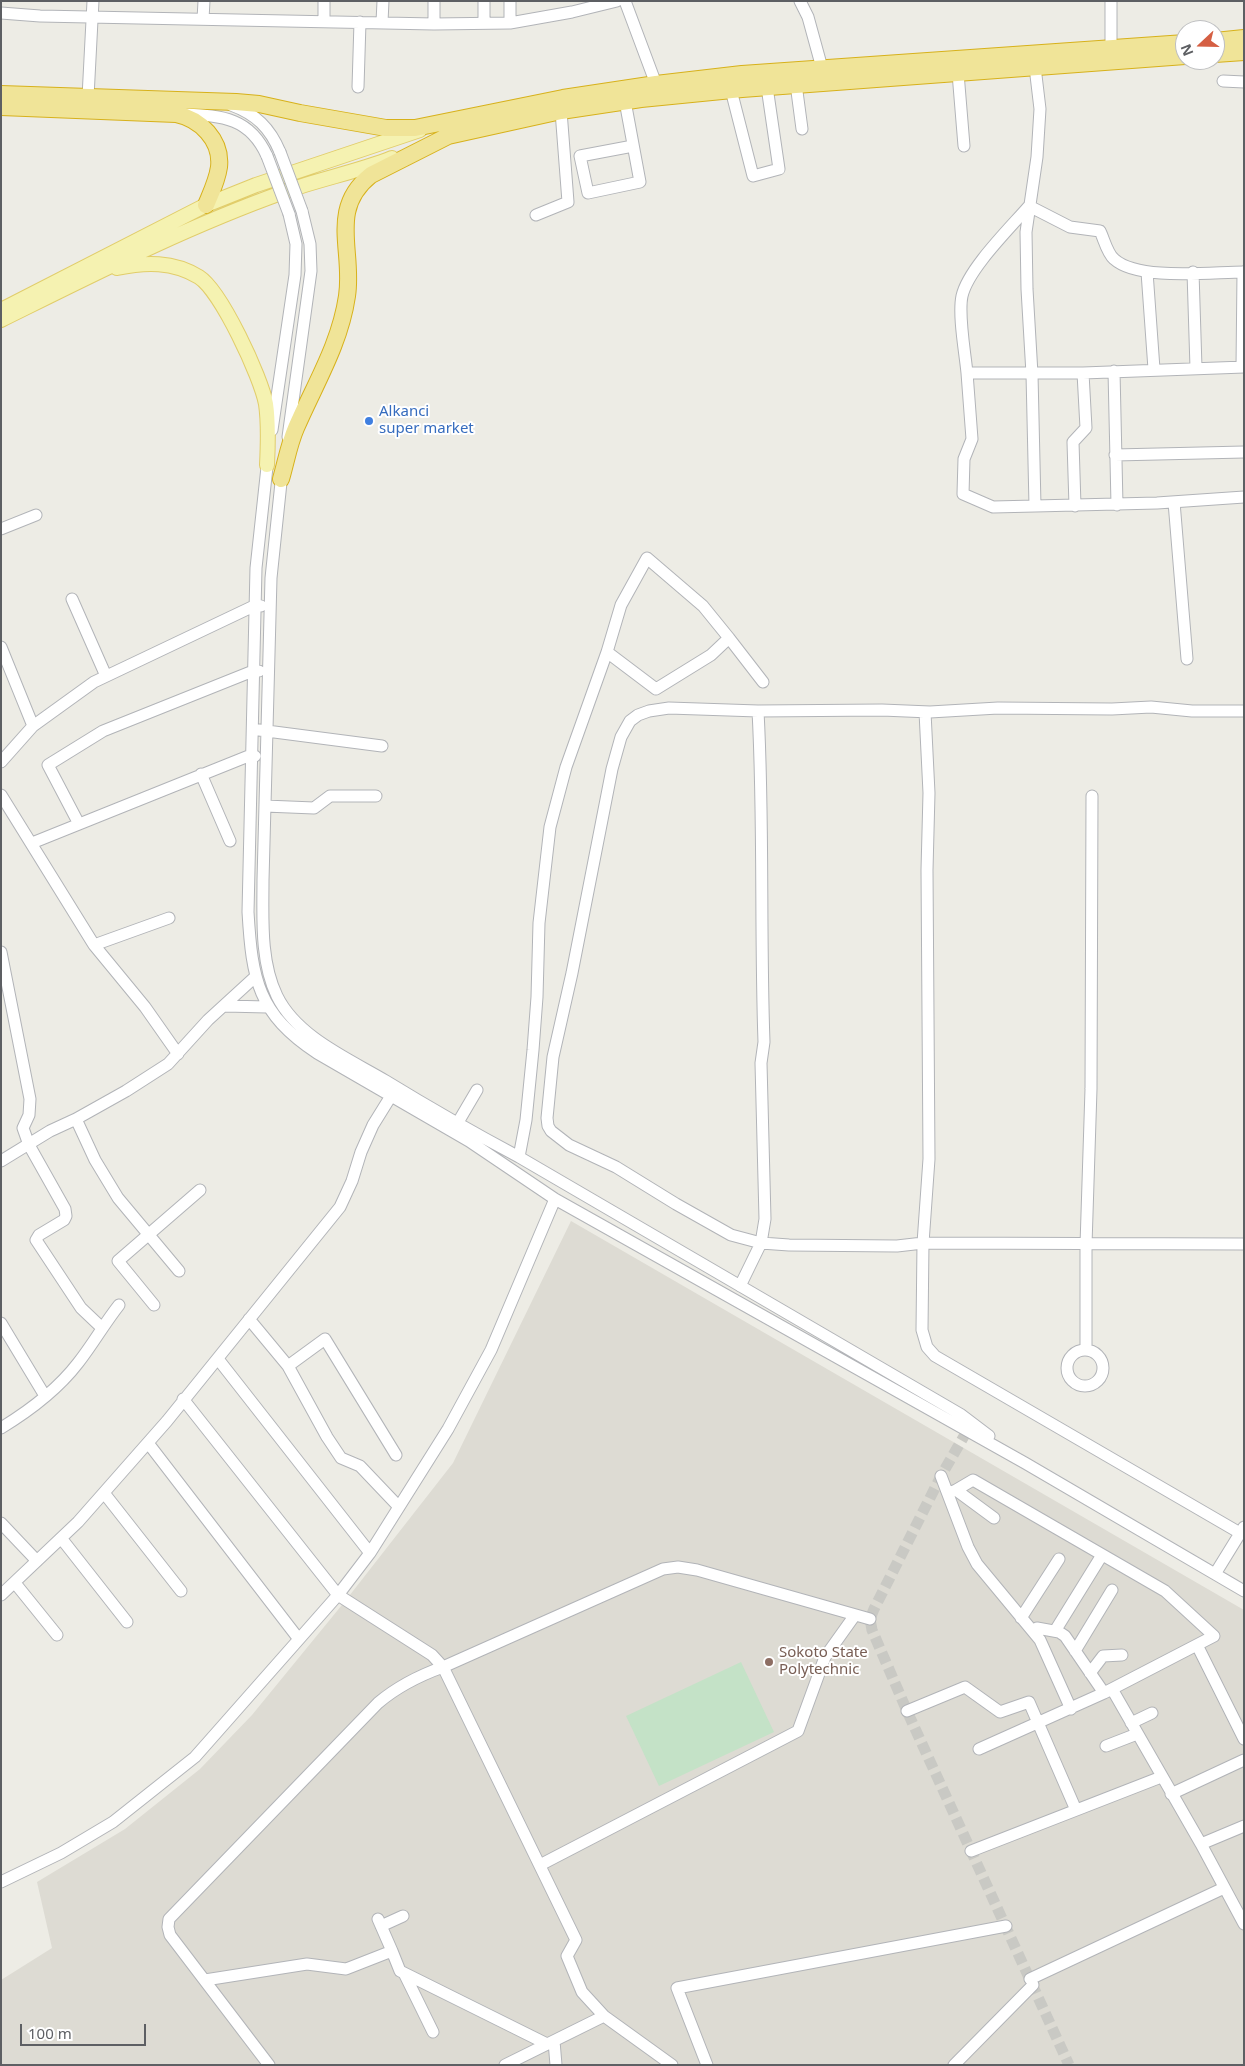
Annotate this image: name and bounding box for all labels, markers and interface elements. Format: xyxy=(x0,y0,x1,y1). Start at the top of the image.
north arrow xyxy=(1175,20,1225,70)
text: N xyxy=(1176,41,1197,59)
place label: Alkanci super market xyxy=(379,403,474,438)
marker: Alkanci super market xyxy=(363,415,375,427)
place label: Sokoto State Polytechnic xyxy=(779,1644,868,1679)
marker: Sokoto State Polytechnic xyxy=(763,1656,775,1668)
scale bar xyxy=(22,2014,149,2046)
text: 100 m xyxy=(28,2023,72,2043)

